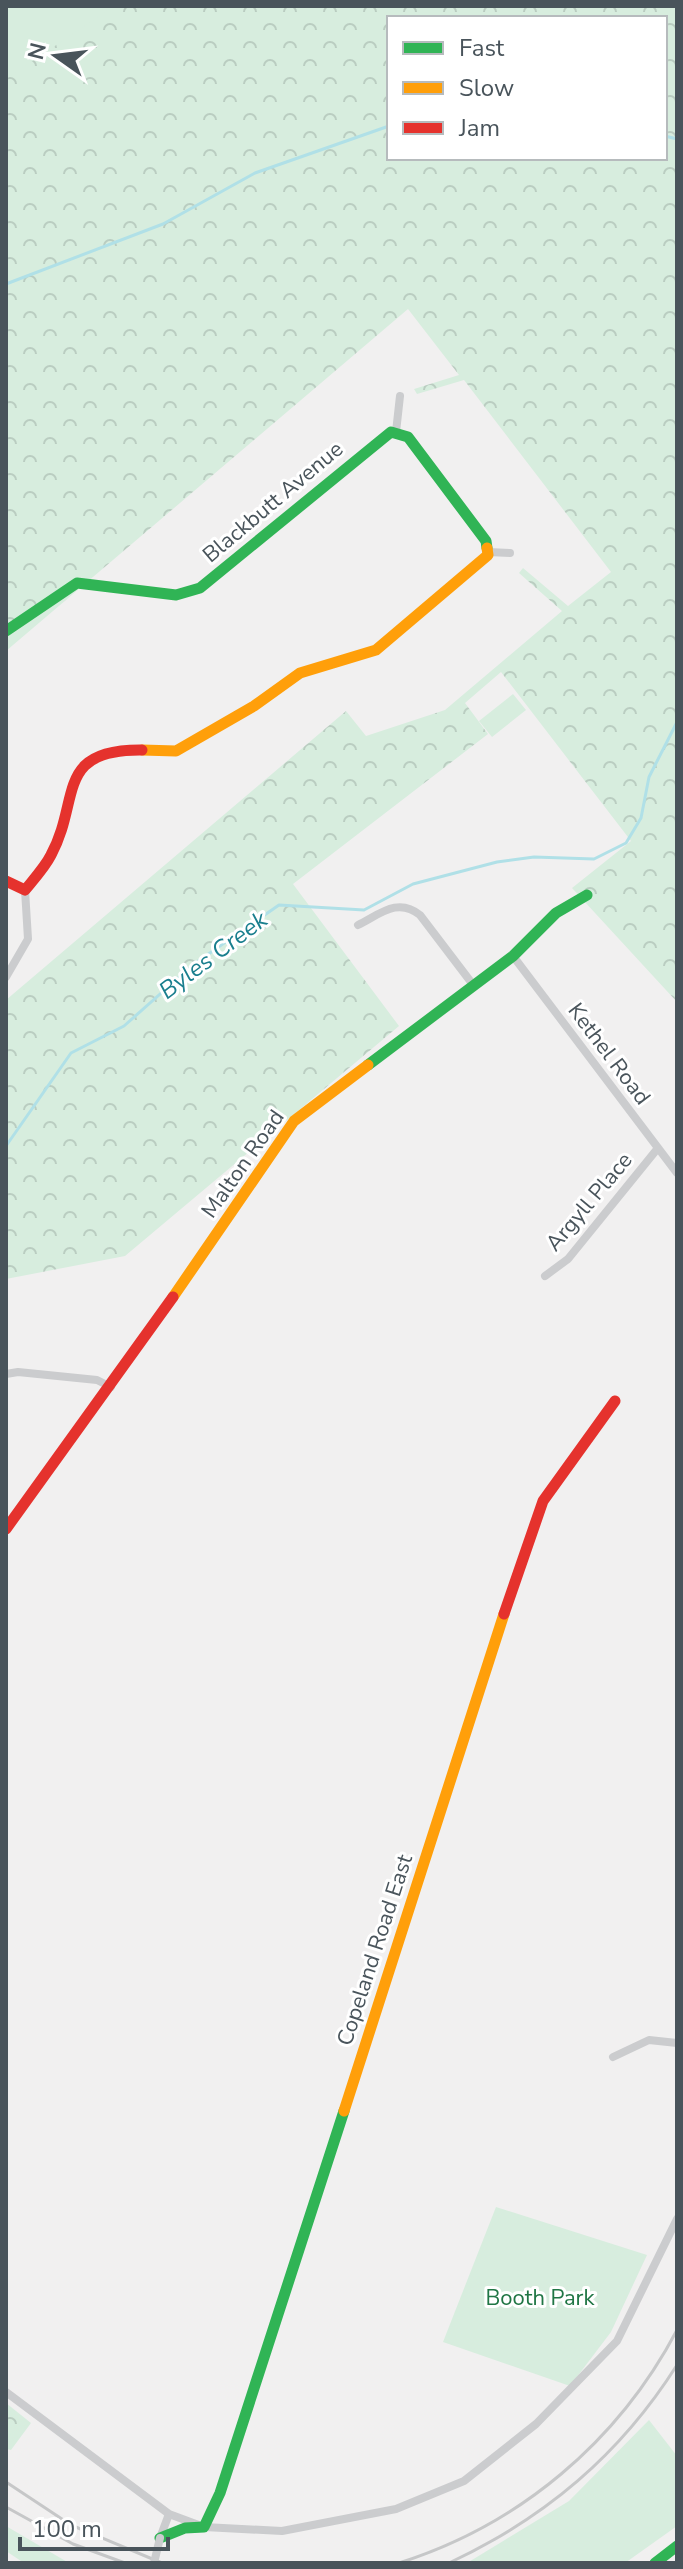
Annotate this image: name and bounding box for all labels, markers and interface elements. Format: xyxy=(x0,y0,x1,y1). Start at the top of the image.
north arrow xyxy=(16,16,96,96)
legend xyxy=(387,16,667,160)
text: Fast xyxy=(459,32,505,64)
text: N xyxy=(21,40,54,63)
text: Slow xyxy=(459,72,514,104)
text: Jam xyxy=(458,112,500,144)
street label: Blackbutt Avenue xyxy=(196,434,350,570)
water label: Byles Creek xyxy=(152,903,275,1006)
street label: Kethel Road xyxy=(561,997,657,1111)
street label: Malton Road xyxy=(195,1104,291,1224)
street label: Argyll Place xyxy=(539,1146,639,1258)
street label: Copeland Road East xyxy=(330,1850,420,2049)
park label: Booth Park xyxy=(485,2283,596,2313)
scale bar xyxy=(20,2501,168,2551)
text: 100 m xyxy=(32,2513,102,2545)

